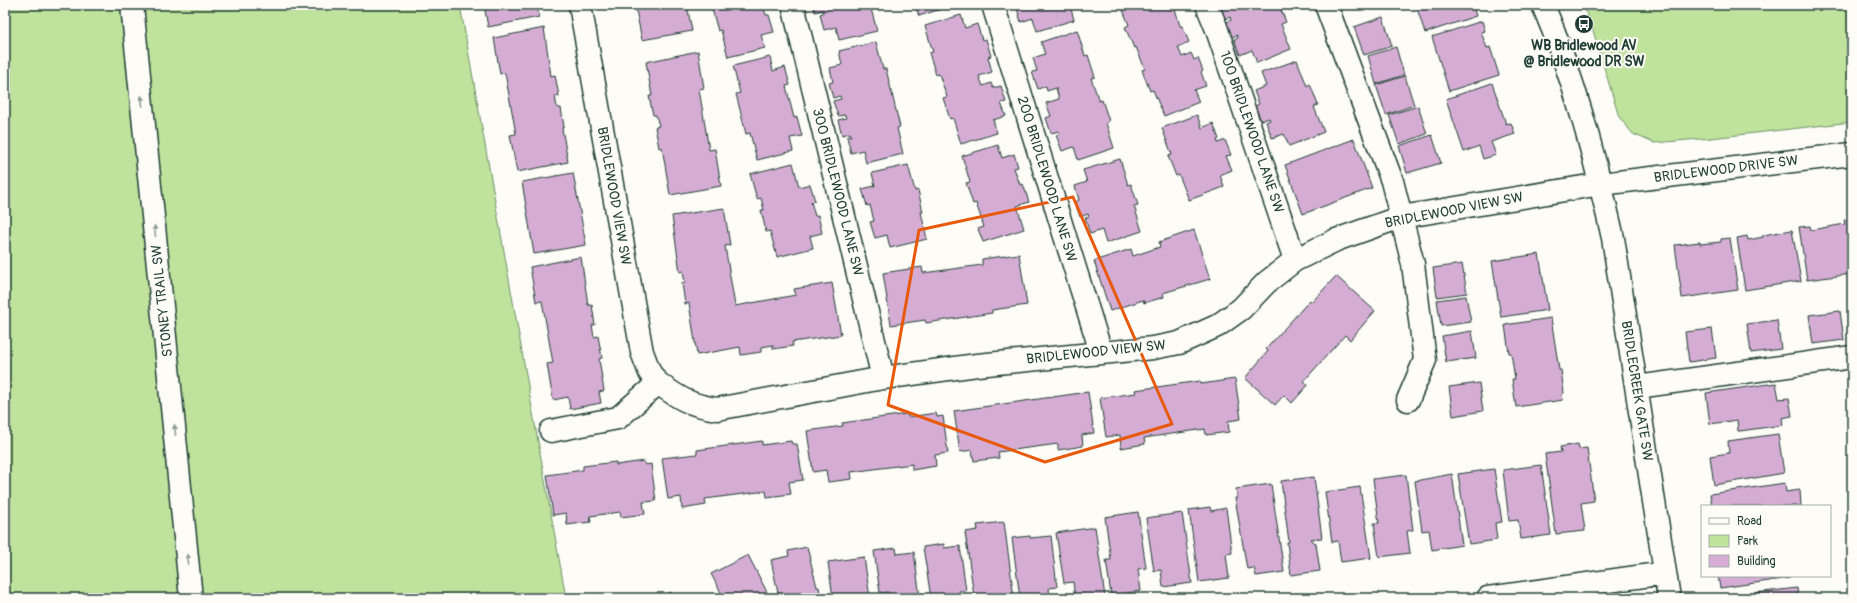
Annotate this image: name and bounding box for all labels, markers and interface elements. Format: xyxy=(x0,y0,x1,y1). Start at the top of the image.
bus stop icon: WB Bridlewood AV @ Bridlewood DR SW xyxy=(1573,13,1595,35)
place label: WB Bridlewood AV @ Bridlewood DR SW xyxy=(1523,37,1645,70)
street label: 100 BRIDLEWOOD LANE SW xyxy=(1216,49,1288,215)
street label: 200 BRIDLEWOOD LANE SW xyxy=(1014,94,1080,264)
one-way arrow xyxy=(139,95,145,107)
street label: 300 BRIDLEWOOD LANE SW xyxy=(809,106,867,278)
street label: BRIDLEWOOD VIEW SW xyxy=(593,125,635,267)
street label: BRIDLEWOOD DRIVE SW xyxy=(1653,152,1799,186)
street label: BRIDLEWOOD VIEW SW xyxy=(1384,188,1524,232)
one-way arrow xyxy=(152,225,158,237)
street label: STONEY TRAIL SW xyxy=(148,244,176,358)
street label: BRIDLECREEK GATE SW xyxy=(1617,319,1657,463)
street label: BRIDLEWOOD VIEW SW xyxy=(1025,336,1167,368)
one-way arrow xyxy=(171,424,178,436)
legend xyxy=(1701,505,1831,577)
text: Road xyxy=(1737,514,1762,529)
text: Park xyxy=(1737,534,1758,549)
one-way arrow xyxy=(184,553,191,565)
text: Building xyxy=(1737,554,1776,569)

